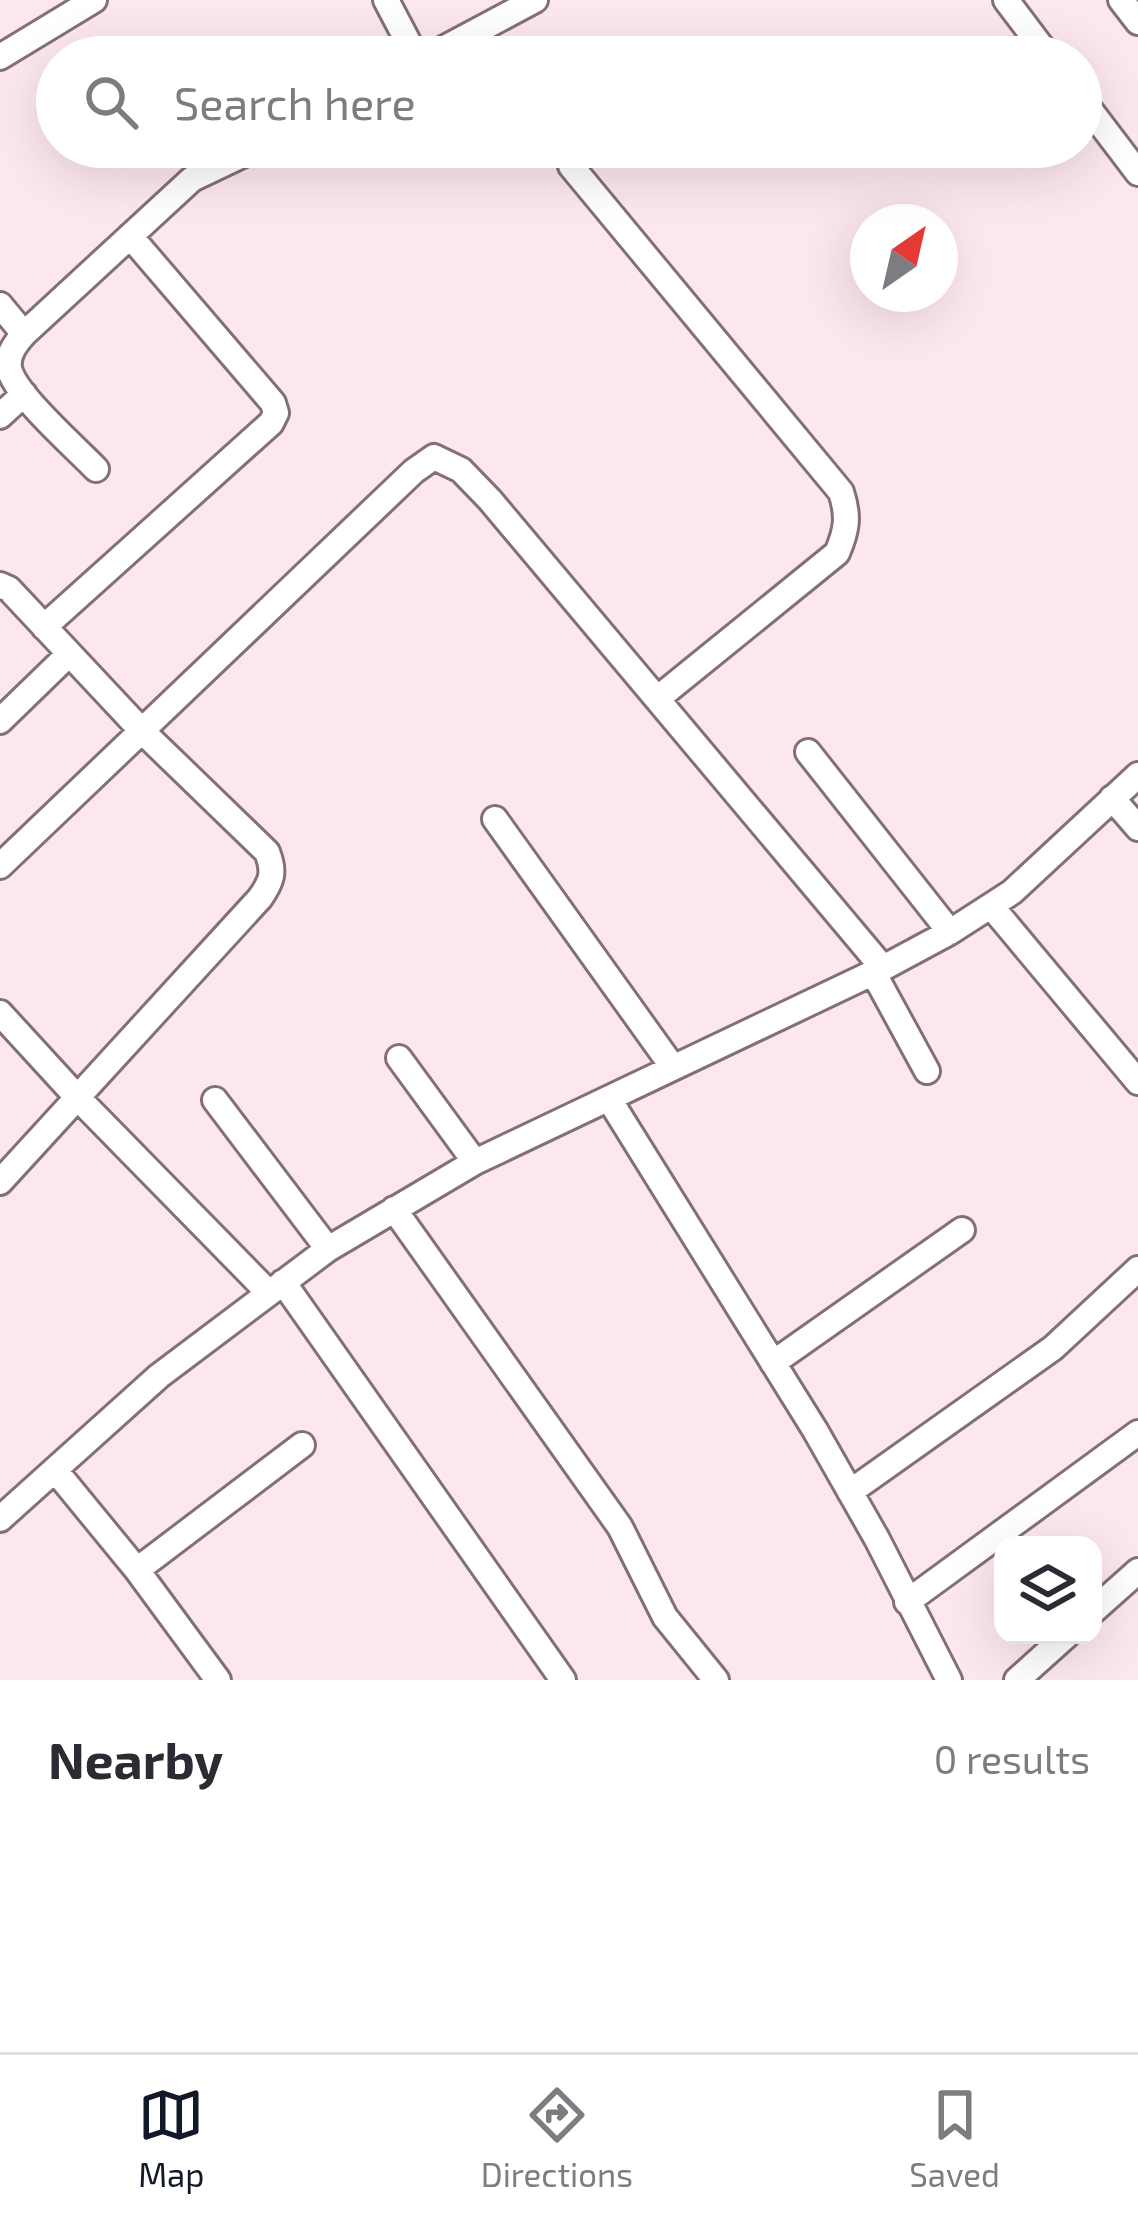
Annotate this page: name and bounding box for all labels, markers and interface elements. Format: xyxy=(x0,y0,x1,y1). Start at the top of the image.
search box xyxy=(36,36,1102,168)
icon: search xyxy=(78,69,144,135)
text: Search here xyxy=(174,75,416,129)
north arrow xyxy=(850,204,958,312)
map controls xyxy=(994,1536,1102,1644)
button: layers xyxy=(994,1536,1102,1644)
text: Nearby xyxy=(48,1728,223,1789)
text: 0 results xyxy=(934,1735,1090,1782)
tab: Map xyxy=(138,2082,204,2194)
tab: Directions xyxy=(481,2082,633,2194)
tab: Saved xyxy=(909,2082,1000,2194)

